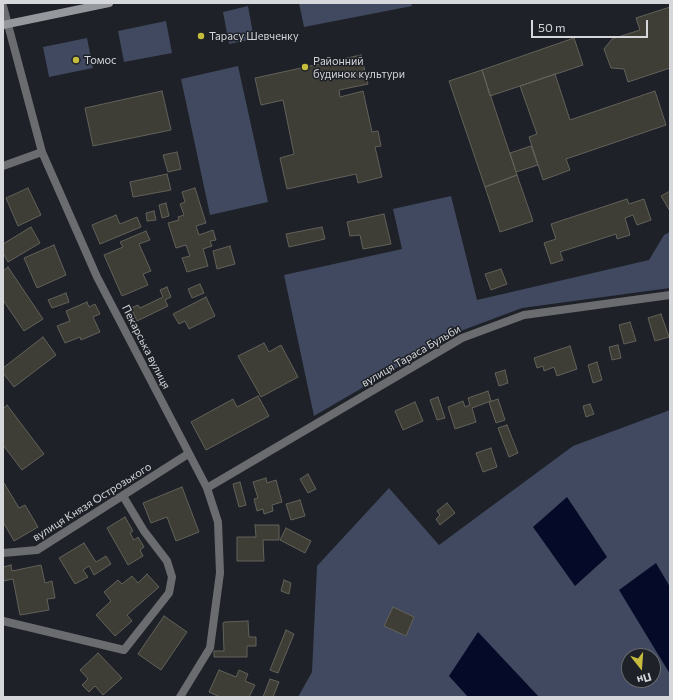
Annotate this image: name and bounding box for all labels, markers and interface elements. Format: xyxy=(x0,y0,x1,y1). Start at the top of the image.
scale bar xyxy=(533,12,650,38)
text: 50 m xyxy=(538,20,566,34)
place label: Тарасу Шевченку xyxy=(209,29,299,43)
marker: Тарасу Шевченку xyxy=(196,31,206,41)
place label: Томос xyxy=(84,53,117,67)
place label: Районний будинок культури xyxy=(313,54,405,80)
marker: Томос xyxy=(71,55,81,65)
marker: Районний будинок культури xyxy=(300,62,310,72)
street label: Пекарська вулиця xyxy=(119,303,173,391)
street label: вулиця Тараса Бульби xyxy=(359,322,463,390)
street label: вулиця Князя Острозького xyxy=(30,460,154,544)
north arrow xyxy=(621,648,661,688)
text: Пн xyxy=(635,671,653,687)

